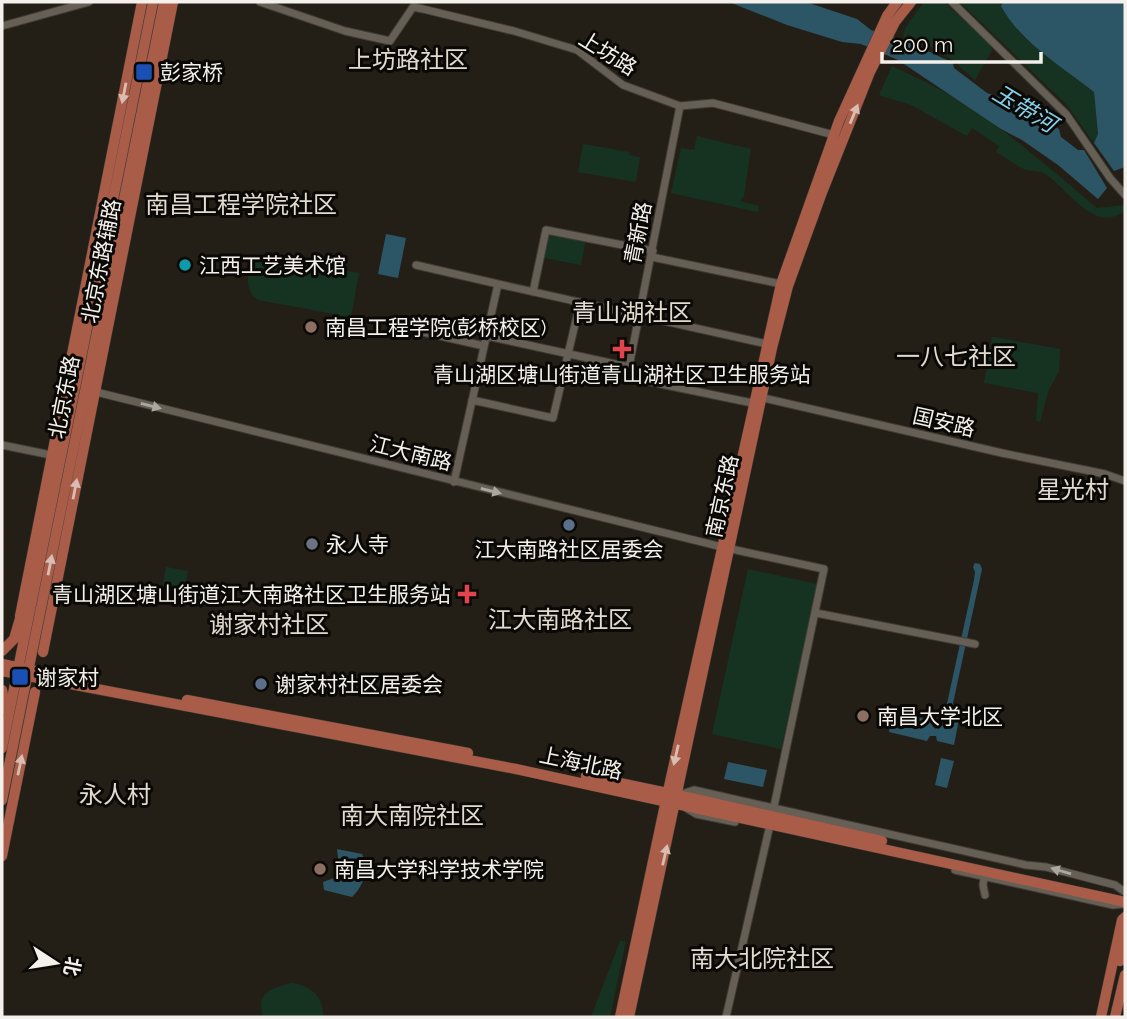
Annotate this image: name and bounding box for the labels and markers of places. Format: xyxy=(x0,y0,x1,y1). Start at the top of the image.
place label: 彭家桥 xyxy=(160,60,223,85)
marker: 彭家桥 xyxy=(134,62,154,82)
place label: 江西工艺美术馆 xyxy=(199,253,346,278)
marker: 江西工艺美术馆 xyxy=(177,257,193,273)
place label: 南昌工程学院(彭桥校区) xyxy=(325,315,546,340)
marker: 南昌工程学院(彭桥校区) xyxy=(303,319,319,335)
marker: 青山湖区塘山街道青山湖社区卫生服务站 xyxy=(612,339,632,359)
place label: 青山湖区塘山街道青山湖社区卫生服务站 xyxy=(433,362,811,387)
marker: 江大南路社区居委会 xyxy=(561,517,577,533)
place label: 永人寺 xyxy=(326,532,389,557)
marker: 永人寺 xyxy=(304,536,320,552)
place label: 江大南路社区居委会 xyxy=(475,537,664,562)
place label: 青山湖区塘山街道江大南路社区卫生服务站 xyxy=(52,582,451,607)
marker: 青山湖区塘山街道江大南路社区卫生服务站 xyxy=(457,584,477,604)
place label: 谢家村 xyxy=(36,665,99,690)
marker: 谢家村 xyxy=(10,667,30,687)
place label: 谢家村社区居委会 xyxy=(275,672,443,697)
marker: 谢家村社区居委会 xyxy=(253,676,269,692)
place label: 南昌大学北区 xyxy=(877,704,1003,729)
marker: 南昌大学北区 xyxy=(855,708,871,724)
place label: 南昌大学科学技术学院 xyxy=(334,857,544,882)
marker: 南昌大学科学技术学院 xyxy=(312,861,328,877)

